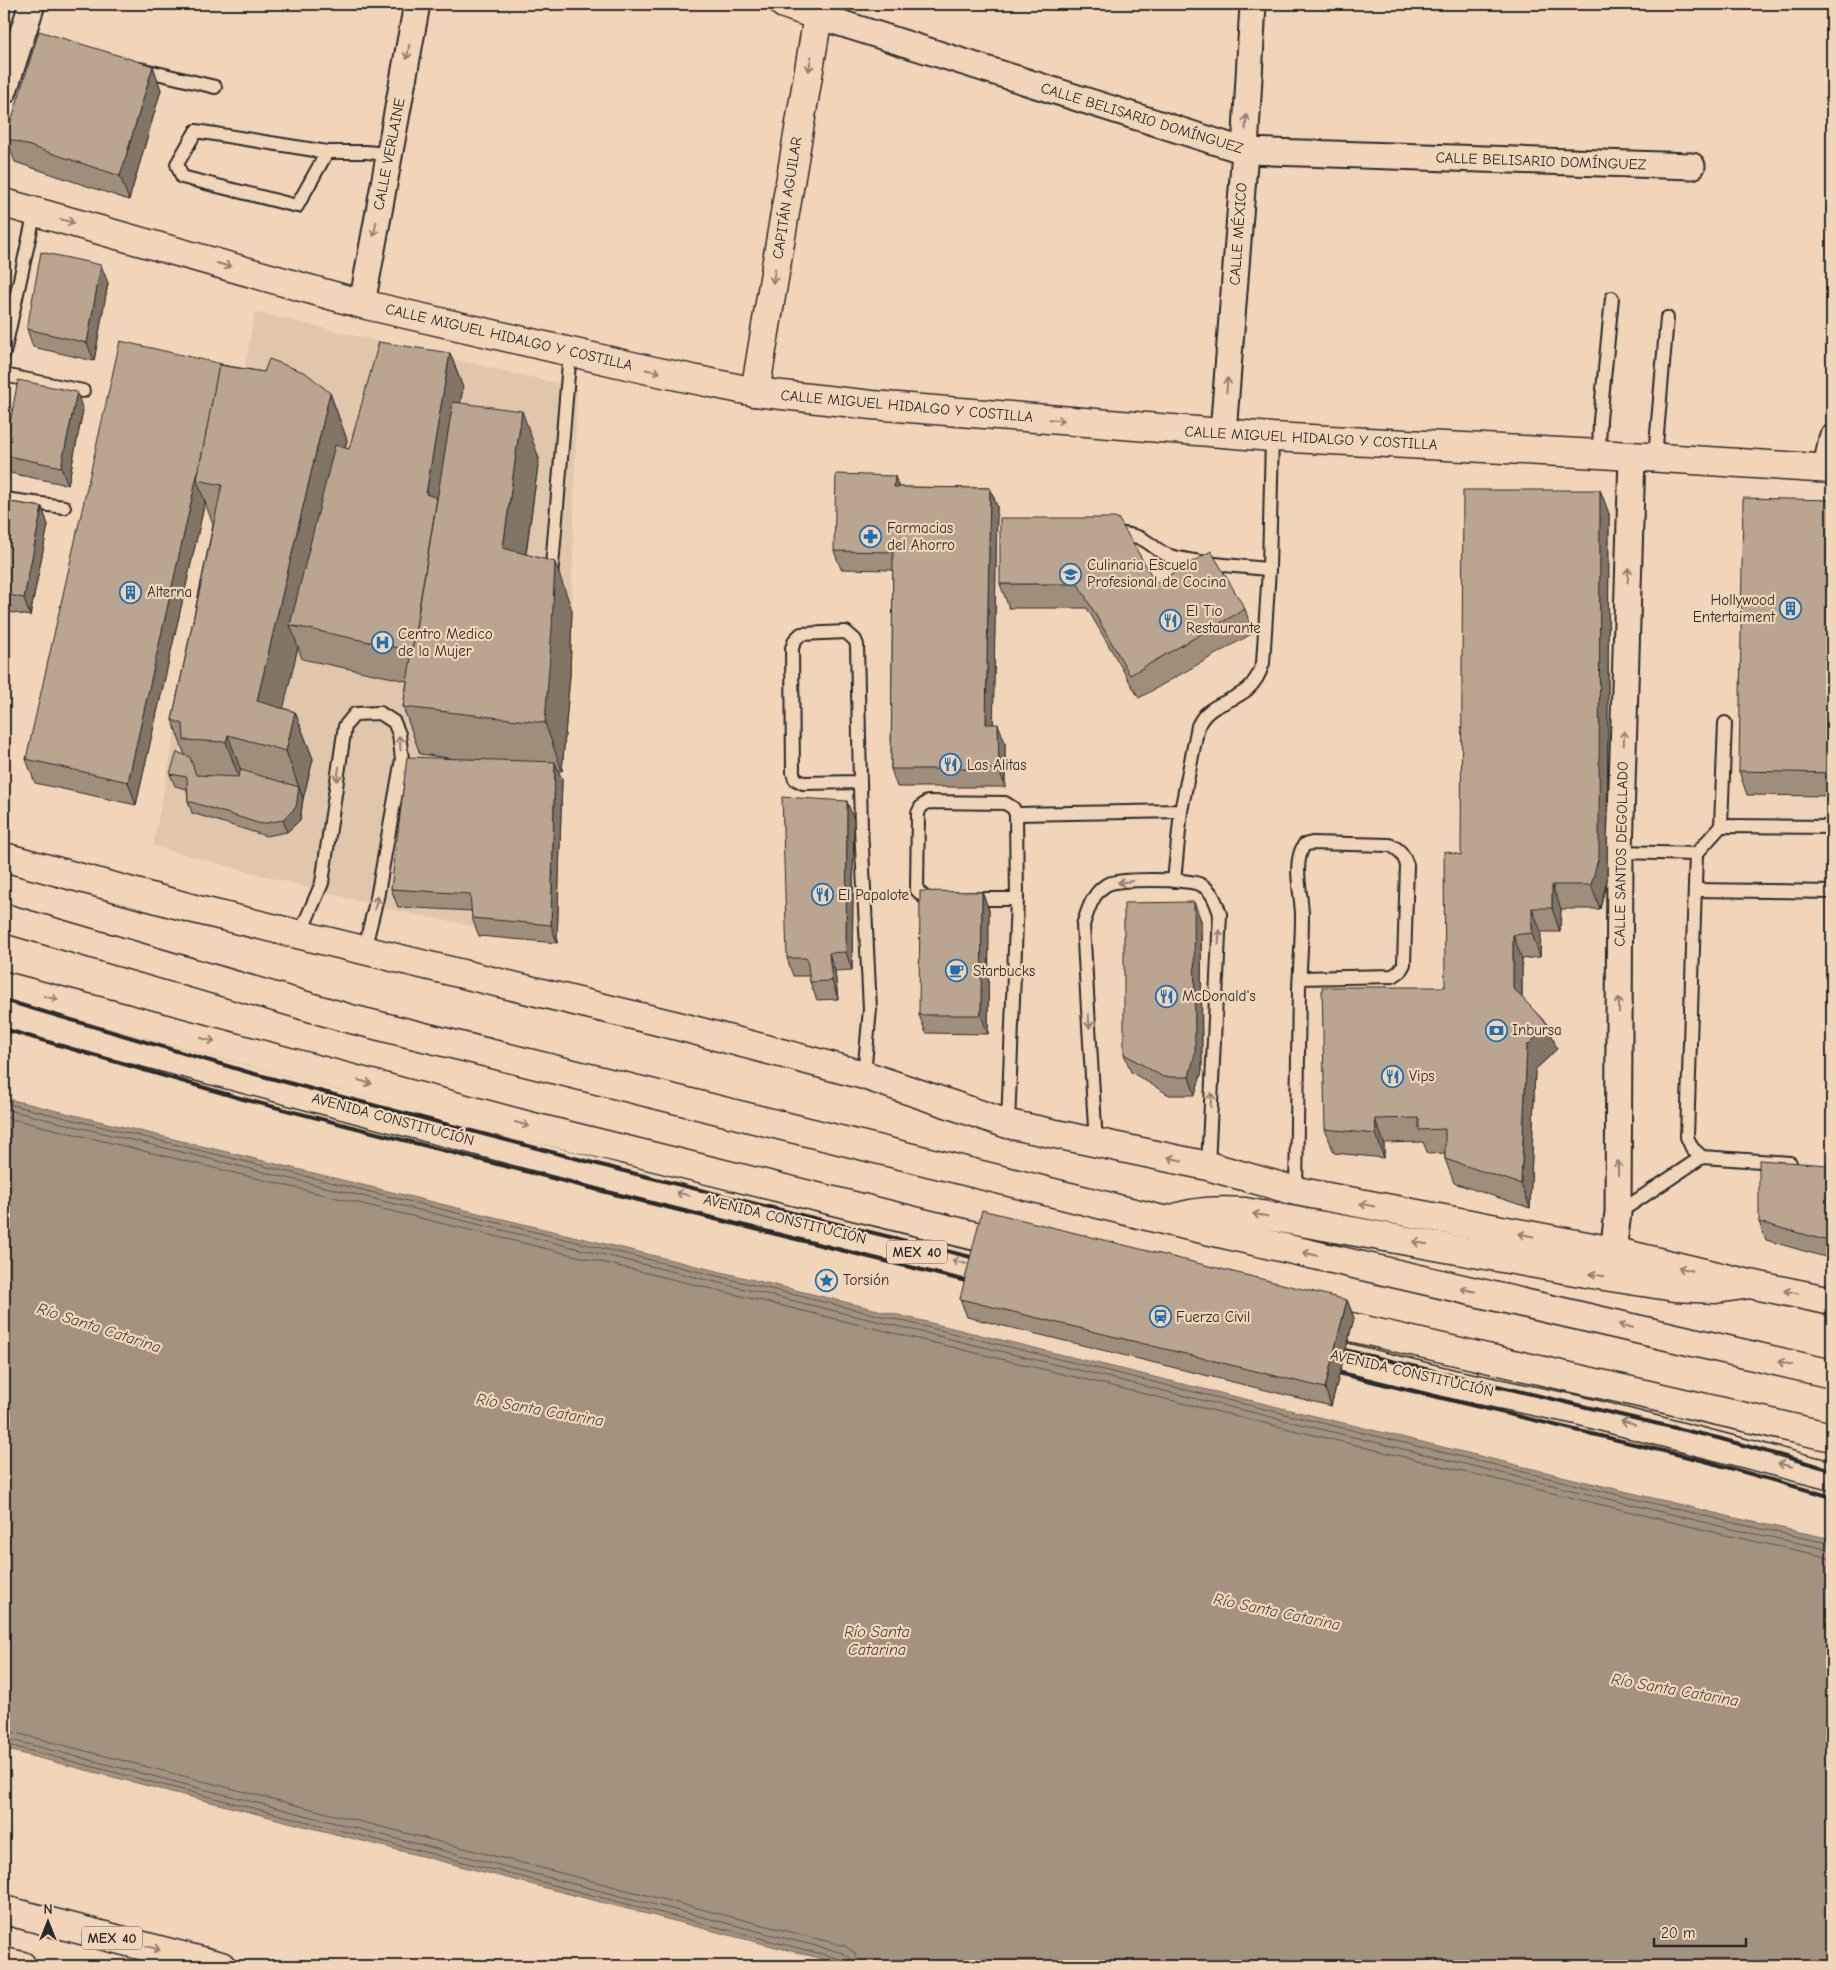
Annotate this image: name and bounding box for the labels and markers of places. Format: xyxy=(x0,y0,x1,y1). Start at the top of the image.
place label: Farmacias del Ahorro xyxy=(887,519,955,554)
pharmacy icon: Farmacias del Ahorro xyxy=(859,525,883,549)
place label: Culinaria Escuela Profesional de Cocina xyxy=(1087,556,1227,591)
school or university icon: Culinaria Escuela Profesional de Cocina xyxy=(1059,562,1083,586)
building icon: Alterna xyxy=(119,580,143,604)
place label: Alterna xyxy=(147,583,192,601)
place label: Hollywood Entertaiment xyxy=(1693,591,1776,626)
building icon: Hollywood Entertaiment xyxy=(1779,597,1803,621)
place label: El Tio Restaurante xyxy=(1186,602,1261,637)
restaurant icon: El Tio Restaurante xyxy=(1158,608,1182,632)
place label: Centro Medico de la Mujer xyxy=(398,625,493,660)
hospital icon: Centro Medico de la Mujer xyxy=(370,631,394,655)
restaurant icon: Las Alitas xyxy=(939,753,963,777)
place label: Las Alitas xyxy=(967,756,1026,774)
restaurant icon: El Papalote xyxy=(810,883,834,907)
place label: El Papalote xyxy=(838,886,909,904)
cafe icon: Starbucks xyxy=(945,959,969,983)
place label: Starbucks xyxy=(973,962,1035,980)
restaurant icon: McDonald's xyxy=(1154,984,1178,1008)
place label: McDonald's xyxy=(1182,987,1256,1005)
bank icon: Inbursa xyxy=(1484,1018,1508,1042)
place label: Inbursa xyxy=(1512,1021,1562,1039)
restaurant icon: Vips xyxy=(1381,1064,1405,1088)
place label: Vips xyxy=(1409,1067,1435,1085)
place icon: Torsión xyxy=(815,1268,839,1292)
place label: Torsión xyxy=(843,1271,889,1289)
station icon: Fuerza Civil xyxy=(1148,1305,1172,1329)
place label: Fuerza Civil xyxy=(1176,1308,1250,1326)

